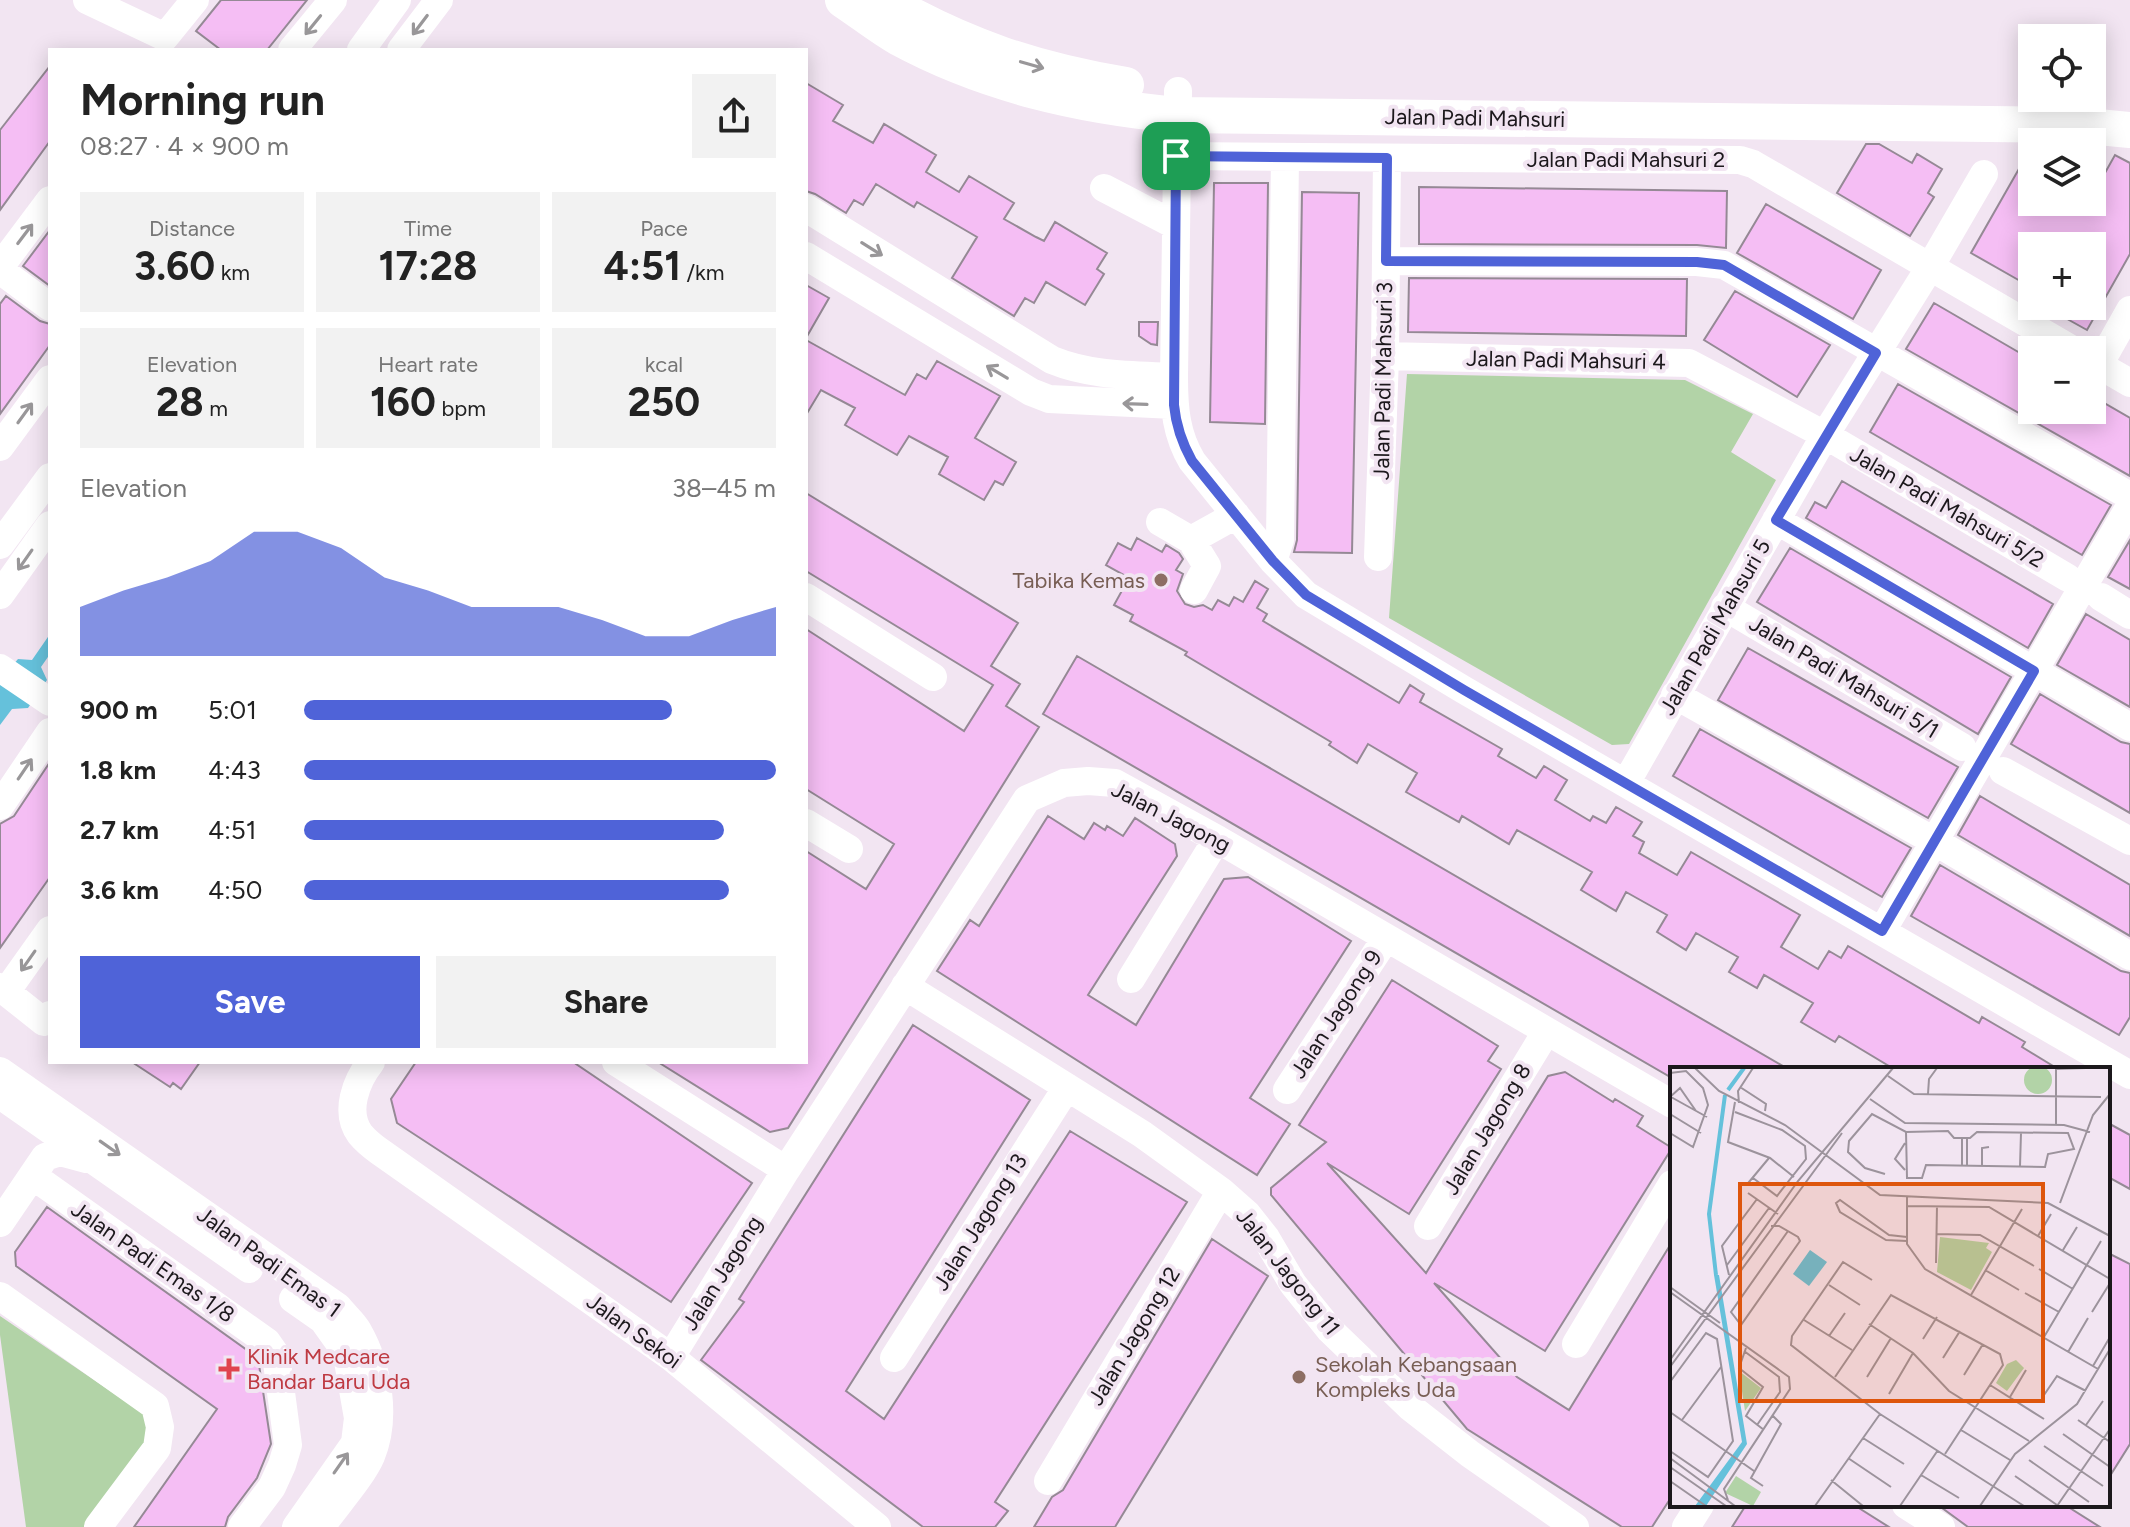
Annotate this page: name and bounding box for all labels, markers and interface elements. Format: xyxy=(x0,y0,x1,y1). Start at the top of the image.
one-way arrow xyxy=(304,14,322,35)
one-way arrow xyxy=(411,14,428,35)
map controls xyxy=(2018,24,2106,424)
button: locate xyxy=(2018,24,2106,112)
one-way arrow xyxy=(1019,58,1044,73)
text: Morning run xyxy=(80,73,325,126)
button: share xyxy=(692,74,776,158)
street label: Jalan Padi Mahsuri xyxy=(1384,103,1566,133)
pin xyxy=(1142,122,1210,190)
button: layers xyxy=(2018,128,2106,216)
text: 08:27 · 4 × 900 m xyxy=(80,130,289,162)
icon: arrive xyxy=(1154,134,1198,178)
street label: Jalan Padi Mahsuri 2 xyxy=(1527,146,1725,173)
text: Distance xyxy=(149,215,235,242)
text: Time xyxy=(404,215,452,242)
text: Pace xyxy=(640,215,688,242)
one-way arrow xyxy=(16,224,33,245)
button: + xyxy=(2018,232,2106,320)
one-way arrow xyxy=(860,241,883,257)
text: 3.60 xyxy=(134,242,215,290)
text: 17:28 xyxy=(379,242,477,290)
text: 4:51 xyxy=(604,242,681,290)
text: km xyxy=(215,259,250,286)
text: /km xyxy=(681,259,724,286)
street label: Jalan Padi Mahsuri 3 xyxy=(1368,282,1398,480)
button: − xyxy=(2018,336,2106,424)
street label: Jalan Padi Mahsuri 4 xyxy=(1466,345,1666,375)
text: Elevation xyxy=(147,351,237,378)
text: Heart rate xyxy=(378,351,478,378)
text: kcal xyxy=(645,351,683,378)
one-way arrow xyxy=(986,363,1009,379)
text: 28 xyxy=(156,378,204,426)
text: 160 xyxy=(370,378,436,426)
text: 250 xyxy=(628,378,700,426)
text: m xyxy=(204,395,228,422)
text: bpm xyxy=(436,395,486,422)
one-way arrow xyxy=(1122,396,1149,411)
one-way arrow xyxy=(17,403,33,425)
street label: Jalan Padi Mahsuri 5/2 xyxy=(1845,440,2049,574)
text: Elevation xyxy=(80,472,187,504)
text: 38–45 m xyxy=(672,472,776,504)
street label: Jalan Padi Mahsuri 5 xyxy=(1654,534,1776,720)
one-way arrow xyxy=(17,549,34,570)
place label: Tabika Kemas xyxy=(1012,567,1145,594)
marker: Tabika Kemas xyxy=(1152,571,1170,589)
street label: Jalan Padi Mahsuri 5/1 xyxy=(1744,610,1944,744)
text: 900 m xyxy=(80,694,158,726)
text: 5:01 xyxy=(208,694,257,726)
text: 1.8 km xyxy=(80,754,156,786)
text: 4:43 xyxy=(208,754,261,786)
one-way arrow xyxy=(17,758,33,781)
street label: Jalan Jagong xyxy=(1107,776,1235,858)
text: 2.7 km xyxy=(80,814,159,846)
text: 4:51 xyxy=(208,814,256,846)
text: 3.6 km xyxy=(80,874,159,906)
text: 4:50 xyxy=(208,874,262,906)
street label: Jalan Jagong 9 xyxy=(1284,945,1388,1083)
one-way arrow xyxy=(20,950,37,971)
button: Save xyxy=(80,956,420,1048)
button: Share xyxy=(436,956,776,1048)
street label: Jalan Jagong 8 xyxy=(1437,1058,1537,1200)
inset map xyxy=(1670,1067,2110,1507)
one-way arrow xyxy=(98,1140,120,1156)
street label: Jalan Jagong 13 xyxy=(927,1149,1033,1295)
street label: Jalan Padi Emas 1/8 xyxy=(66,1196,240,1328)
street label: Jalan Padi Emas 1 xyxy=(192,1201,346,1323)
street label: Jalan Jagong 11 xyxy=(1230,1203,1346,1341)
street label: Jalan Jagong xyxy=(676,1211,768,1335)
street label: Jalan Jagong 12 xyxy=(1082,1262,1186,1410)
street label: Jalan Sekoi xyxy=(582,1288,686,1374)
place label: Klinik Medcare Bandar Baru Uda xyxy=(247,1343,410,1395)
place label: Sekolah Kebangsaan Kompleks Uda xyxy=(1315,1351,1517,1403)
marker: Klinik Medcare Bandar Baru Uda xyxy=(218,1358,240,1380)
marker: Sekolah Kebangsaan Kompleks Uda xyxy=(1290,1368,1308,1386)
one-way arrow xyxy=(333,1453,349,1475)

